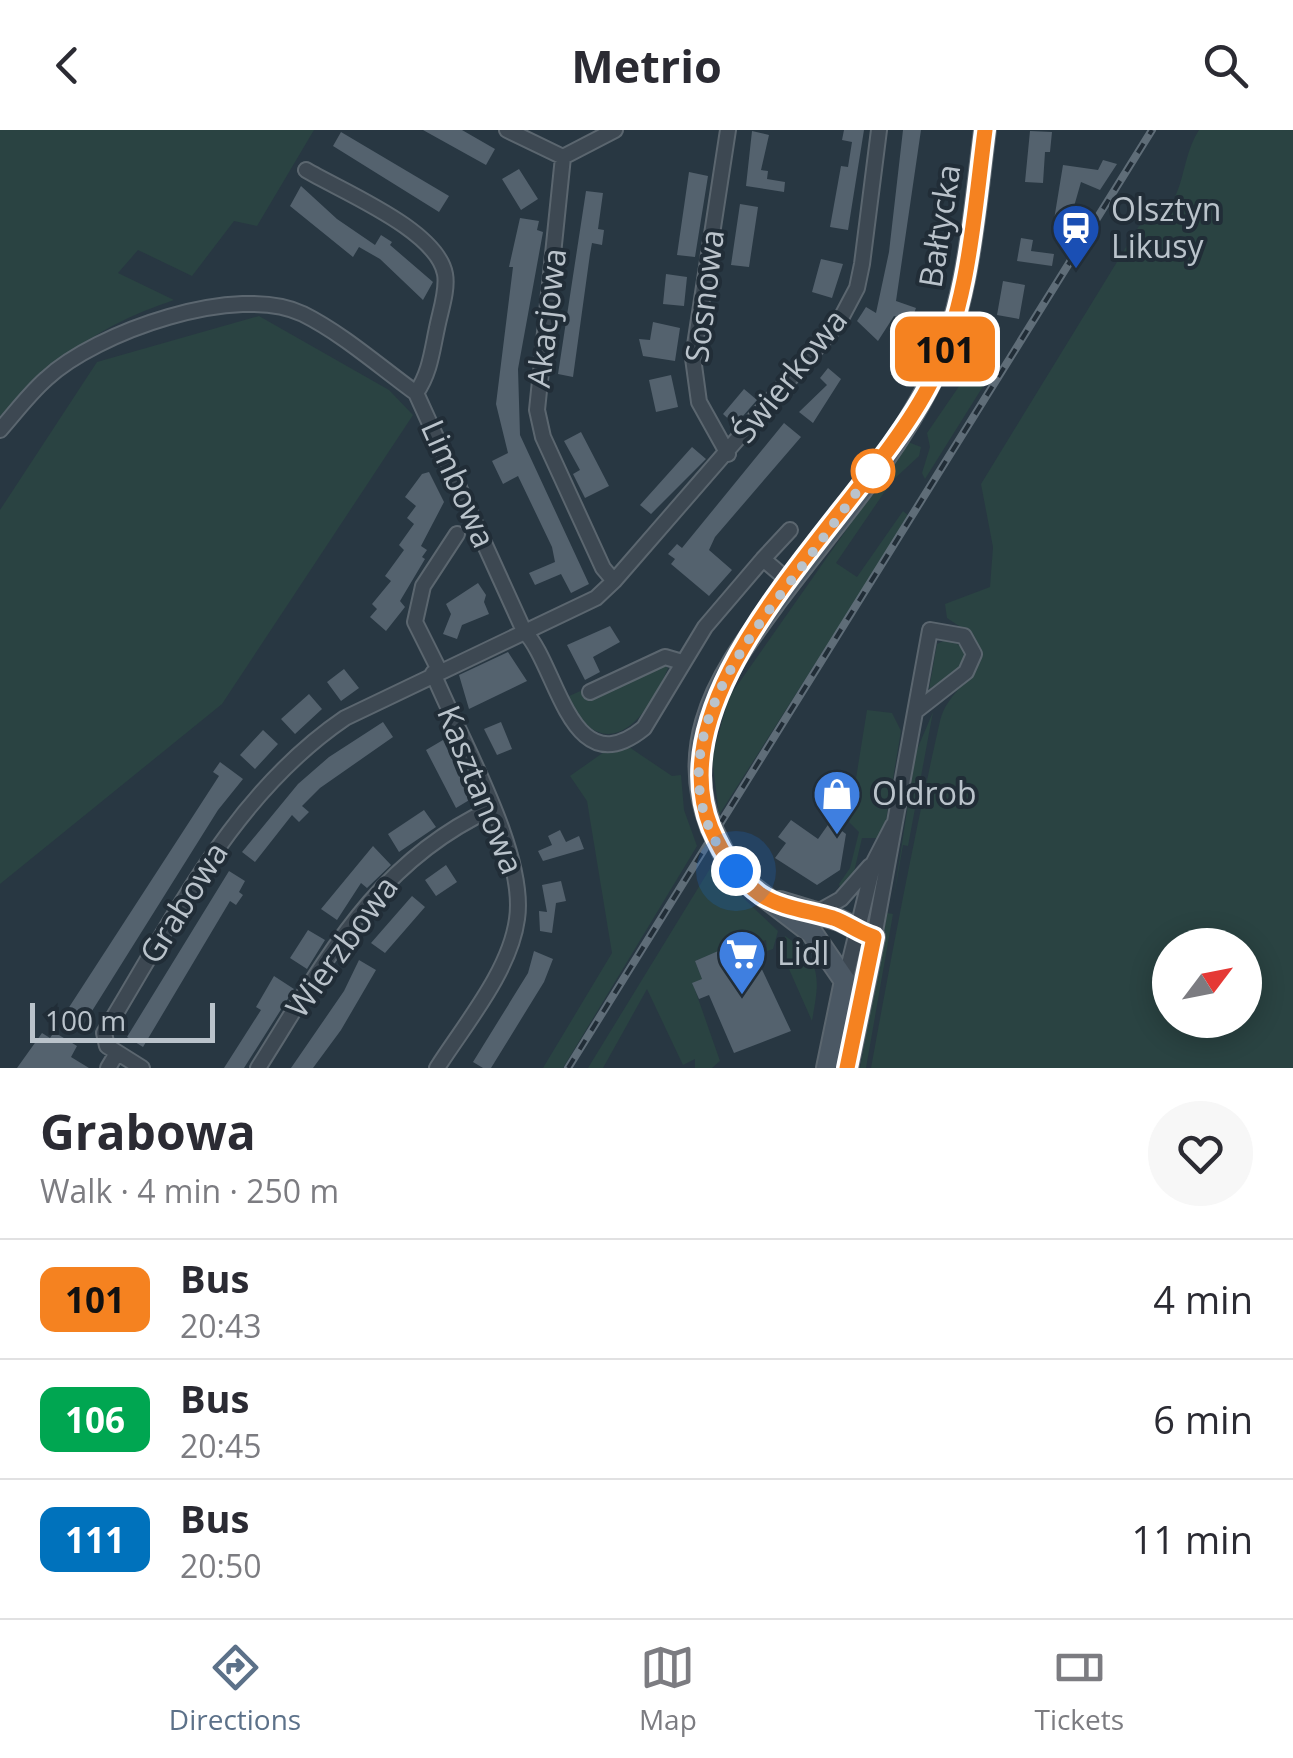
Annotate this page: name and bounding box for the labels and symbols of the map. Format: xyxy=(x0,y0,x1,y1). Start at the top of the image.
street label: Bałtycka xyxy=(908,161,969,290)
place label: Olsztyn Likusy xyxy=(1111,187,1221,267)
station icon: Olsztyn Likusy xyxy=(1050,202,1102,270)
street label: Sosnowa xyxy=(674,227,733,365)
street label: Akacjowa xyxy=(516,246,575,390)
street label: Świerkowa xyxy=(722,299,856,451)
line badge: 101 xyxy=(888,316,1002,382)
street label: Limbowa xyxy=(412,413,507,554)
unlabelled marker xyxy=(852,450,894,492)
street label: Kasztanowa xyxy=(428,699,535,880)
shop icon: Oldrob xyxy=(811,768,863,836)
place label: Oldrob xyxy=(872,771,976,814)
street label: Grabowa xyxy=(129,833,237,971)
your location xyxy=(711,846,761,896)
street label: Wierzbowa xyxy=(275,867,407,1026)
supermarket icon: Lidl xyxy=(716,928,768,996)
north arrow xyxy=(1152,928,1262,1038)
place label: Lidl xyxy=(777,931,829,974)
scale bar xyxy=(30,998,215,1043)

